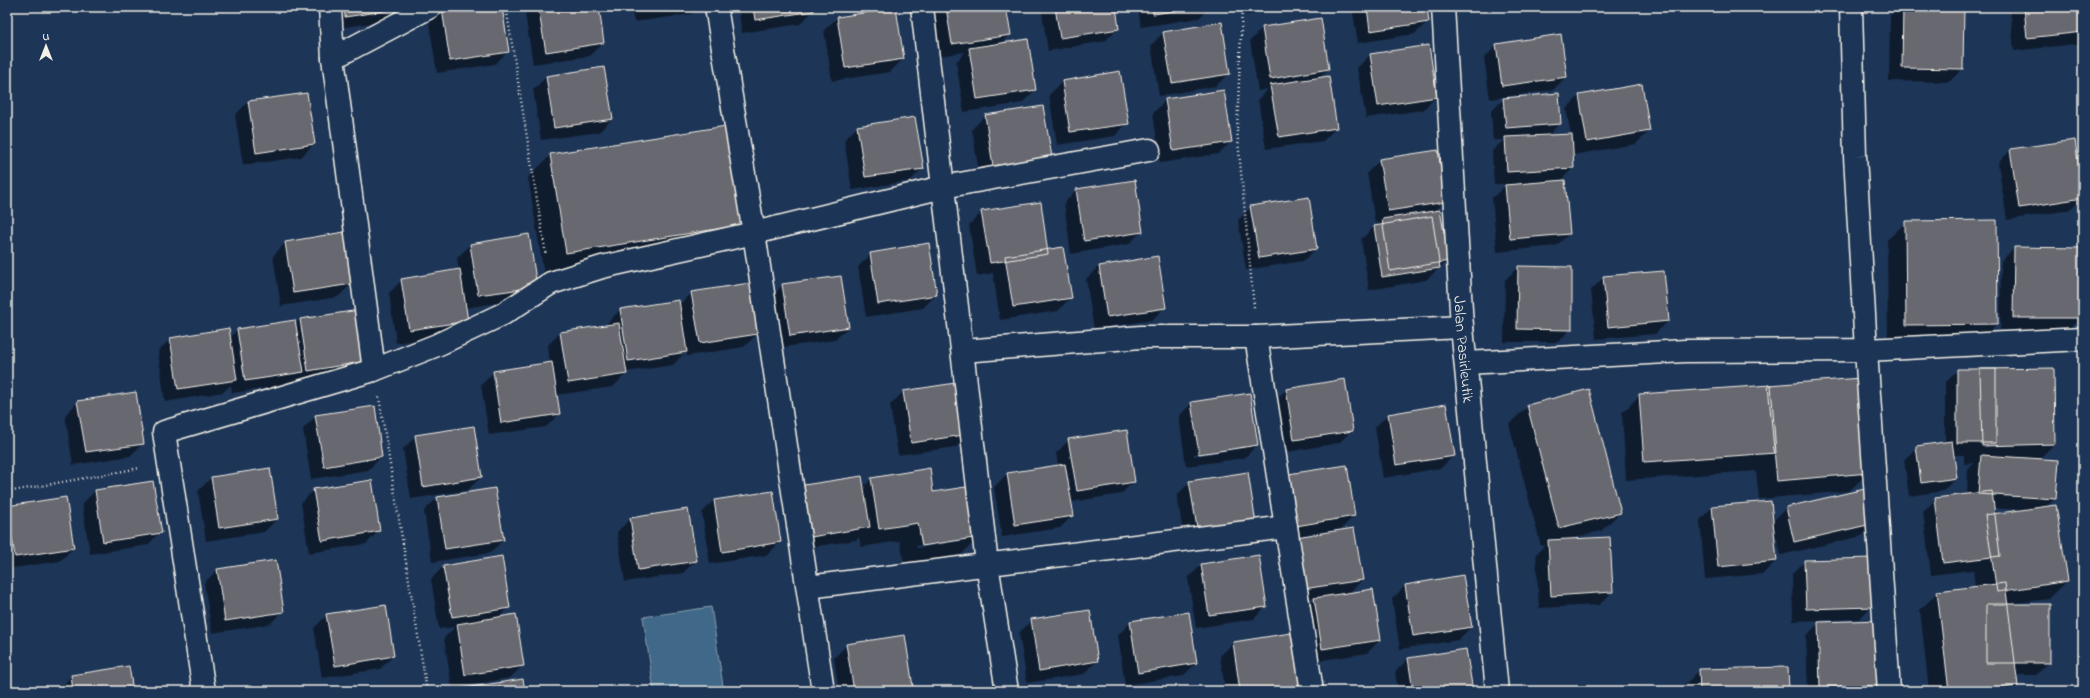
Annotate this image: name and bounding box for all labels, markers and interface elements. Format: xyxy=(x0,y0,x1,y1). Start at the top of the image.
north arrow xyxy=(26,26,66,66)
text: U xyxy=(43,29,50,45)
street label: Jalan Pasirleutik xyxy=(1446,295,1479,405)

